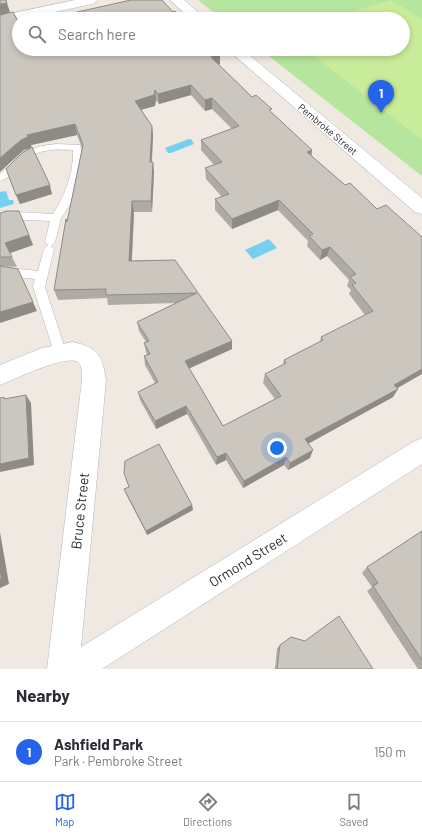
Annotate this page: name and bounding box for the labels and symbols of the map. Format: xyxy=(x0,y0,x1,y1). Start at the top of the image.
pin: 1 xyxy=(368,80,394,113)
street label: Pembroke Street xyxy=(296,101,360,157)
your location xyxy=(267,438,287,458)
street label: Bruce Street xyxy=(67,472,92,550)
street label: Ormond Street xyxy=(205,529,290,590)

